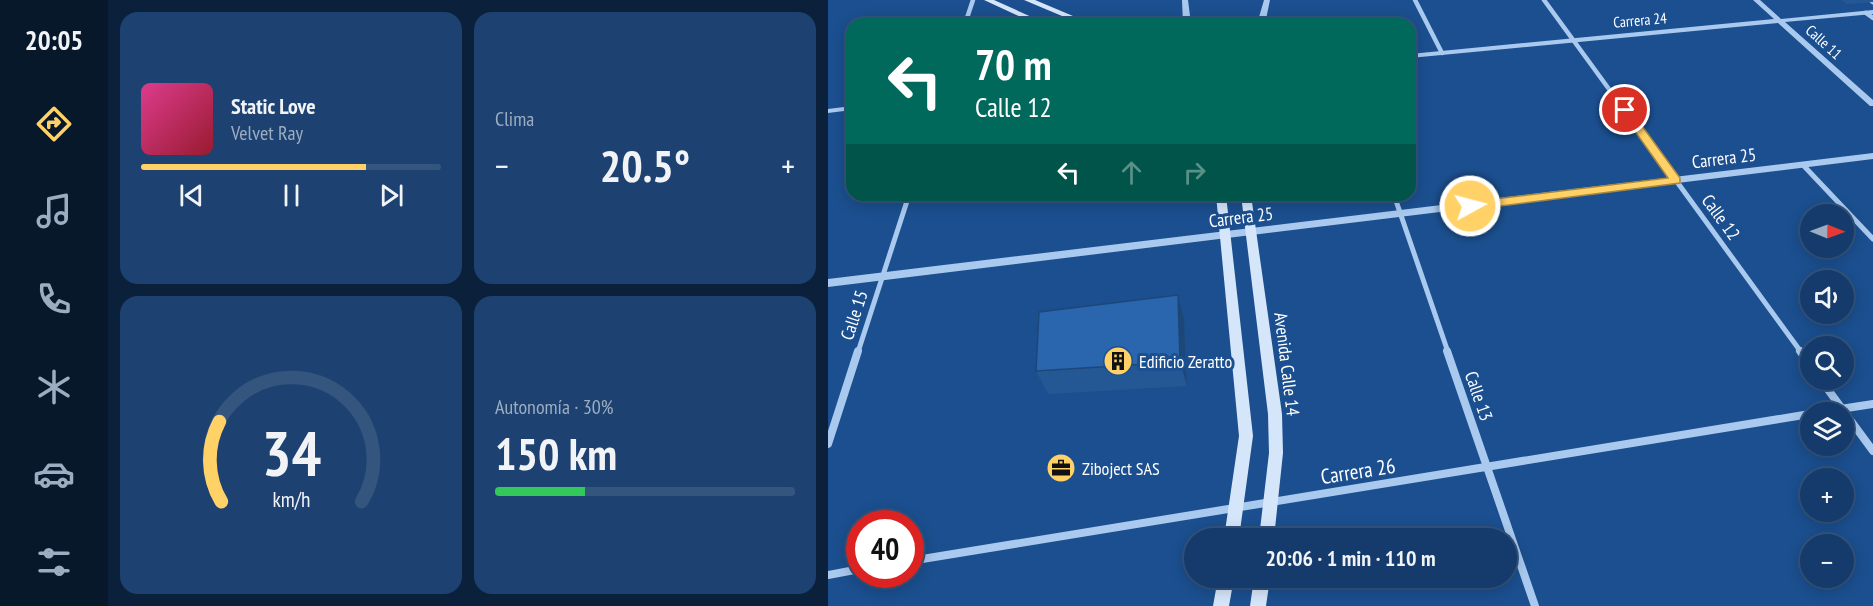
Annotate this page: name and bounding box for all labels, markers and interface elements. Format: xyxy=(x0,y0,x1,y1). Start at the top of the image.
street label: Carrera 24 xyxy=(1612,8,1668,32)
street label: Calle 11 xyxy=(1802,21,1846,63)
text: 20:05 xyxy=(25,23,83,57)
text: 70 m xyxy=(975,37,1052,92)
icon: left xyxy=(876,42,954,120)
pin xyxy=(1599,84,1650,135)
text: Calle 12 xyxy=(975,90,1052,124)
text: Static Love xyxy=(231,92,316,120)
icon: arrive xyxy=(1608,93,1641,126)
icon: directions xyxy=(33,103,75,145)
text: Clima xyxy=(495,106,534,132)
text: Velvet Ray xyxy=(231,120,303,146)
text: 20.5° xyxy=(600,136,690,194)
street label: Carrera 25 xyxy=(1691,143,1757,173)
text: − xyxy=(495,144,509,187)
text: + xyxy=(781,144,795,187)
icon: left xyxy=(1052,156,1085,189)
icon: ahead xyxy=(1115,156,1148,189)
icon: right xyxy=(1178,156,1211,189)
position arrow xyxy=(1438,174,1502,238)
icon: previous xyxy=(175,179,208,212)
icon: pause xyxy=(275,179,308,212)
icon: next xyxy=(375,179,408,212)
icon: music xyxy=(33,190,75,232)
street label: Calle 12 xyxy=(1697,190,1745,244)
street label: Carrera 25 xyxy=(1208,202,1274,232)
north arrow xyxy=(1800,204,1854,258)
map controls xyxy=(1800,204,1854,588)
button: sound xyxy=(1800,270,1854,324)
icon: phone xyxy=(33,278,75,320)
street label: Calle 15 xyxy=(835,287,873,343)
street label: Avenida Calle 14 xyxy=(1269,311,1305,417)
button: search xyxy=(1800,336,1854,390)
building icon: Edificio Zeratto xyxy=(1102,345,1134,377)
place label: Edificio Zeratto xyxy=(1139,350,1232,373)
icon: climate xyxy=(33,366,75,408)
street label: Calle 13 xyxy=(1460,368,1498,424)
text: Autonomía · 30% xyxy=(495,394,613,420)
button: layers xyxy=(1800,402,1854,456)
text: 34 xyxy=(261,412,321,493)
text: 150 km xyxy=(495,424,617,482)
office icon: Ziboject SAS xyxy=(1045,452,1077,484)
street label: Carrera 26 xyxy=(1319,452,1397,490)
icon: car xyxy=(33,453,75,495)
place label: Ziboject SAS xyxy=(1082,457,1160,480)
button: + xyxy=(1800,468,1854,522)
text: km/h xyxy=(272,485,310,513)
speed limit sign: 40 xyxy=(846,510,924,588)
button: − xyxy=(1800,534,1854,588)
icon: filters xyxy=(33,541,75,583)
text: 20:06 · 1 min · 110 m xyxy=(1265,544,1436,572)

